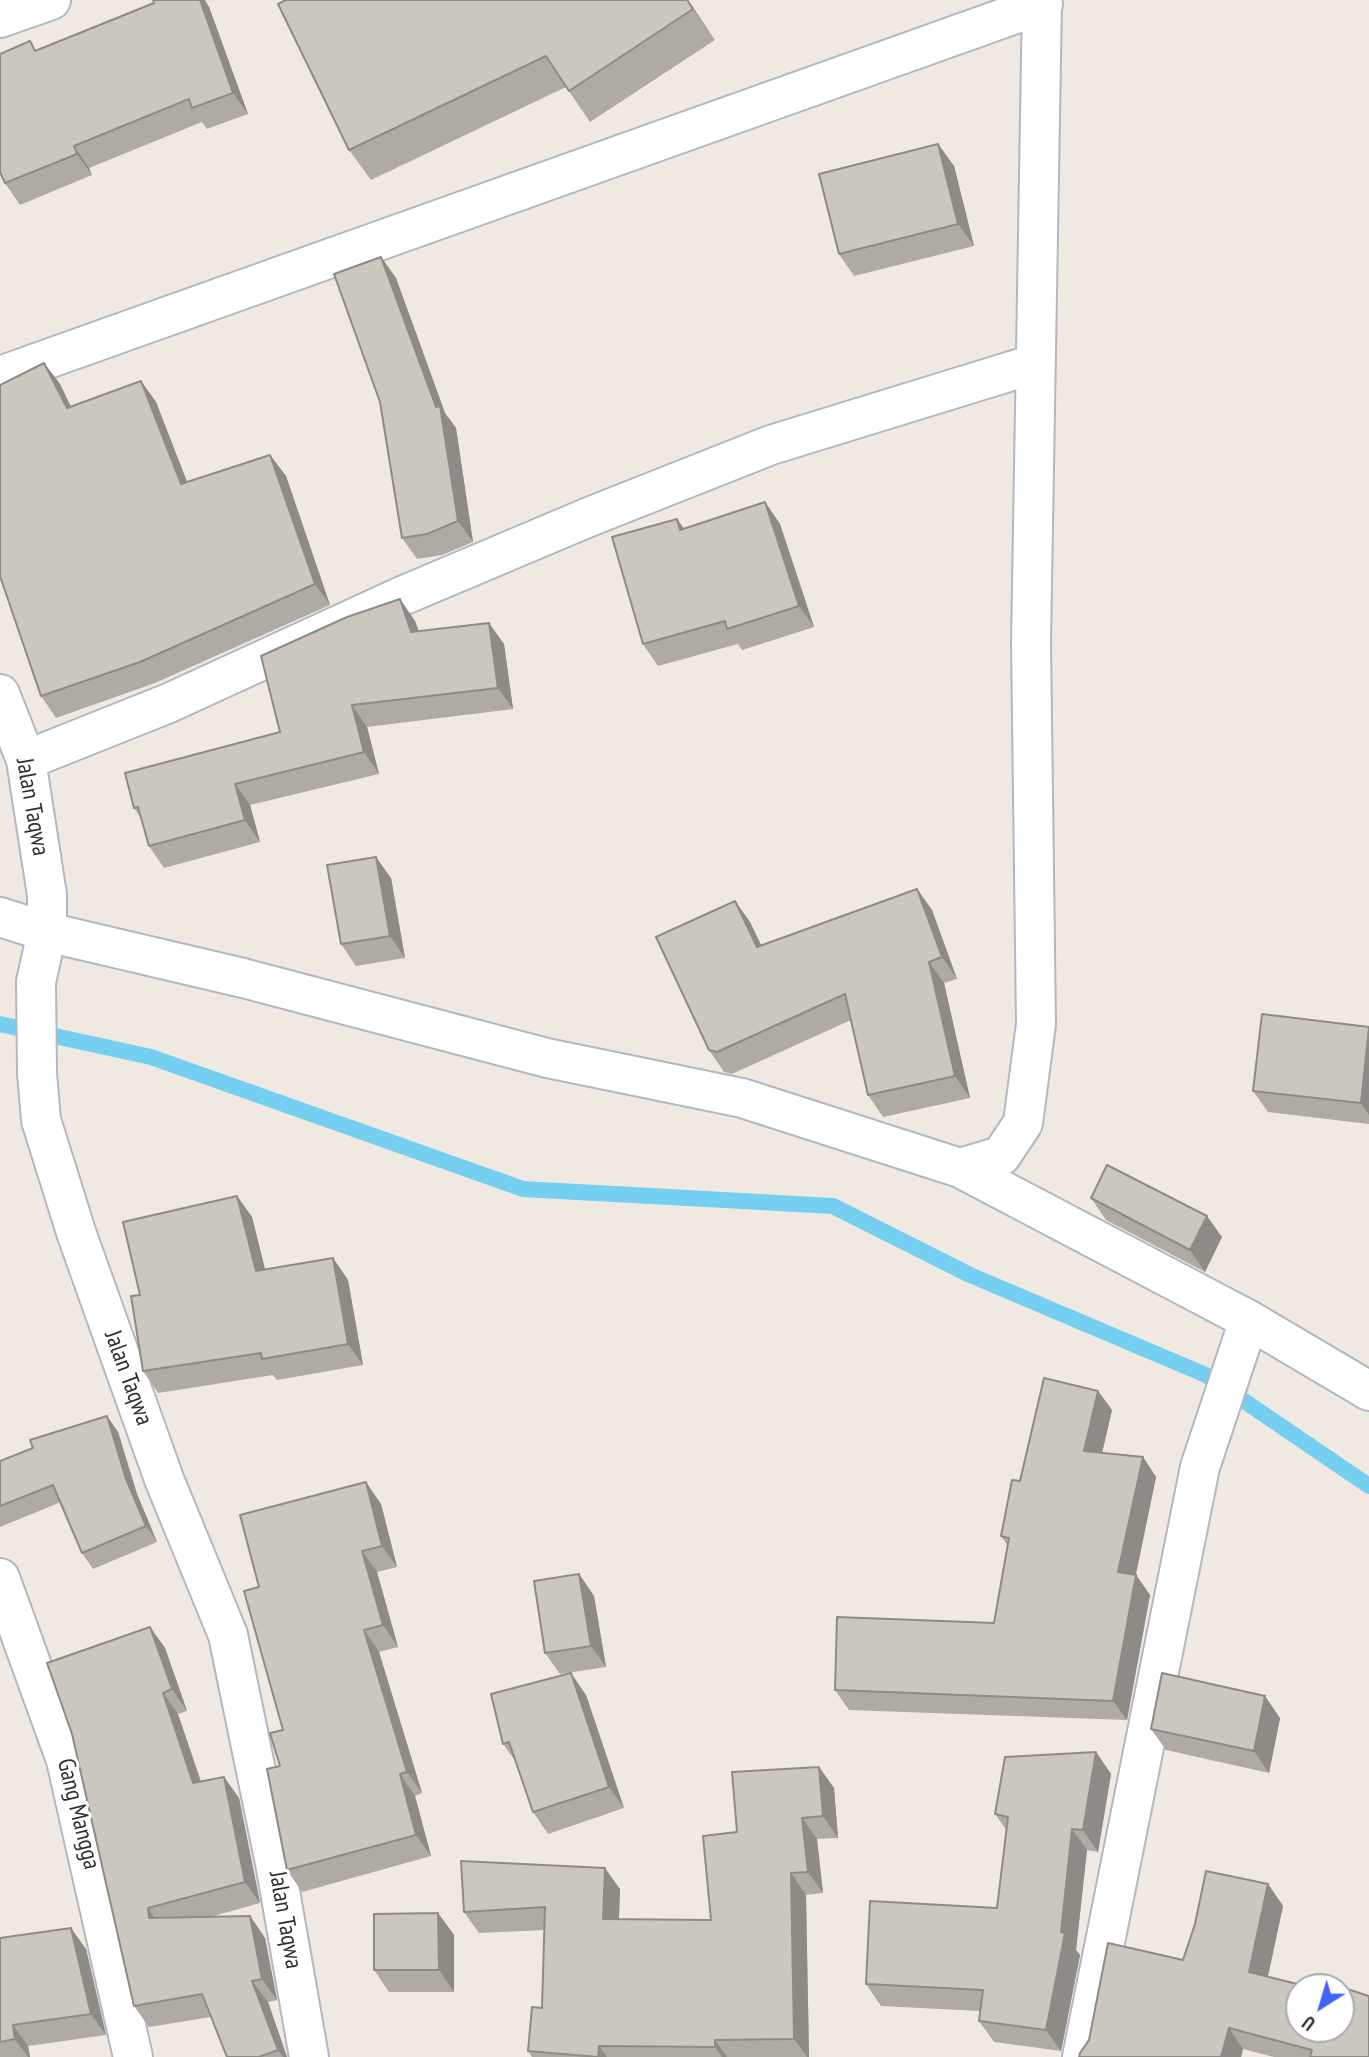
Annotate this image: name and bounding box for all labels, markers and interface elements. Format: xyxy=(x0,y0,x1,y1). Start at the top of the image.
street label: Jalan Taqwa xyxy=(9,756,55,858)
street label: Jalan Taqwa xyxy=(98,1327,158,1429)
street label: Gang Mangga xyxy=(50,1756,106,1872)
street label: Jalan Taqwa xyxy=(262,1869,308,1971)
north arrow xyxy=(1285,1973,1355,2043)
text: U xyxy=(1297,2011,1320,2036)

